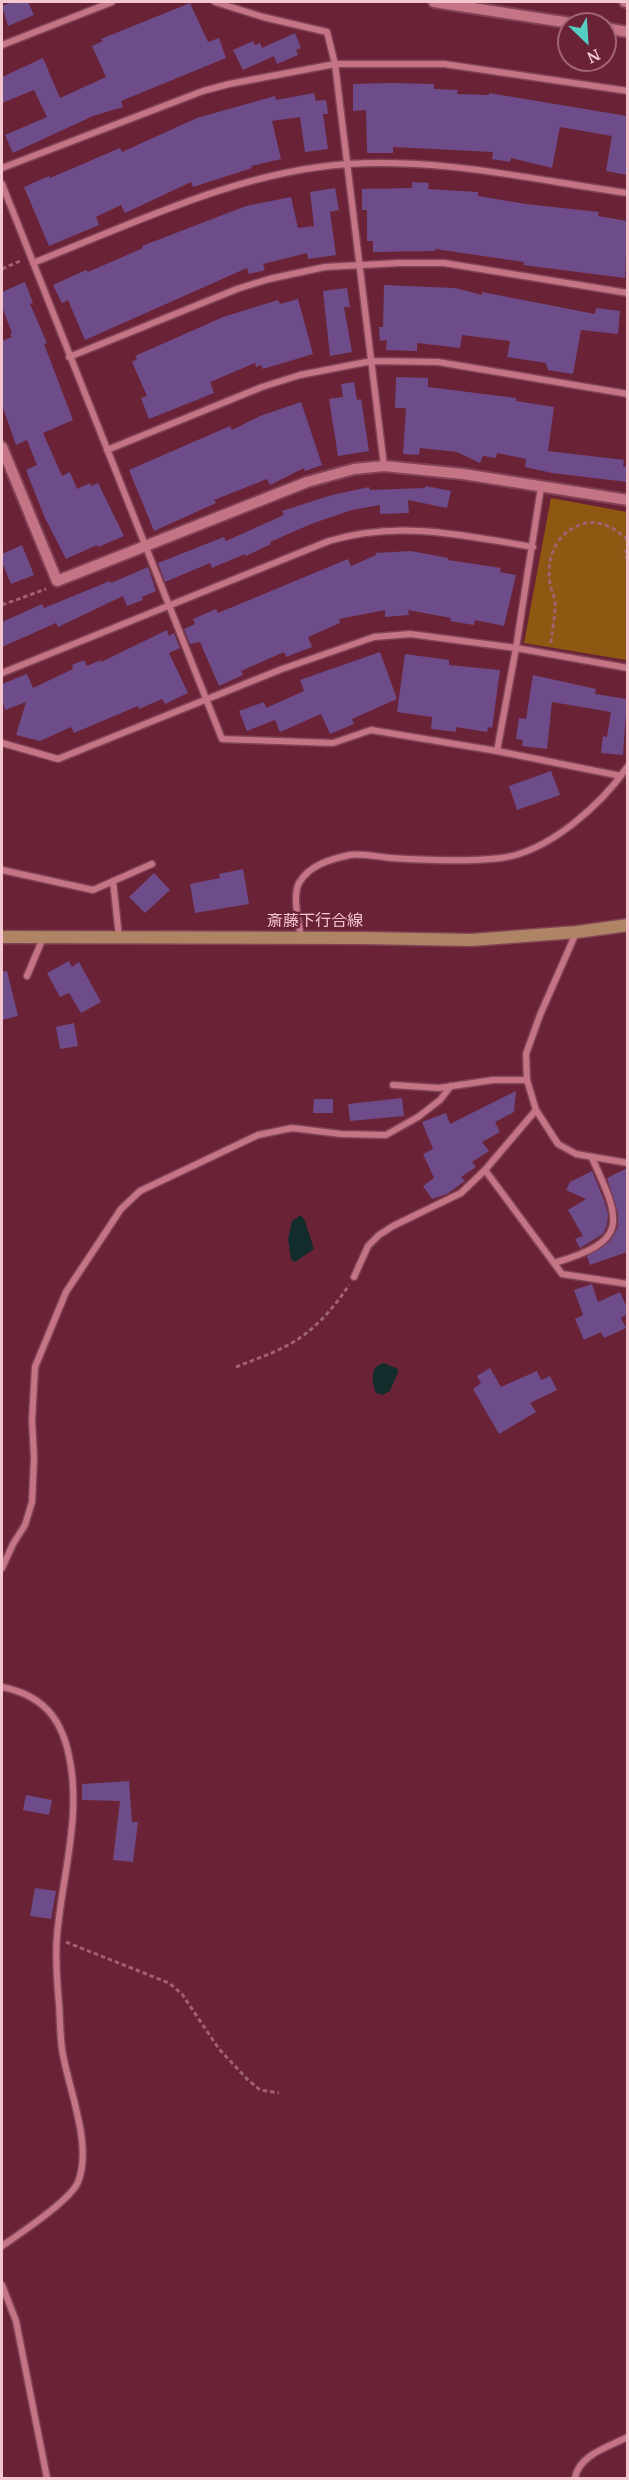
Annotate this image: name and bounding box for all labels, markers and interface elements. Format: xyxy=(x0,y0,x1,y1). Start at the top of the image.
north arrow xyxy=(557,12,617,72)
text: N xyxy=(584,44,604,69)
street label: 斎藤下行合線 xyxy=(267,911,363,931)

